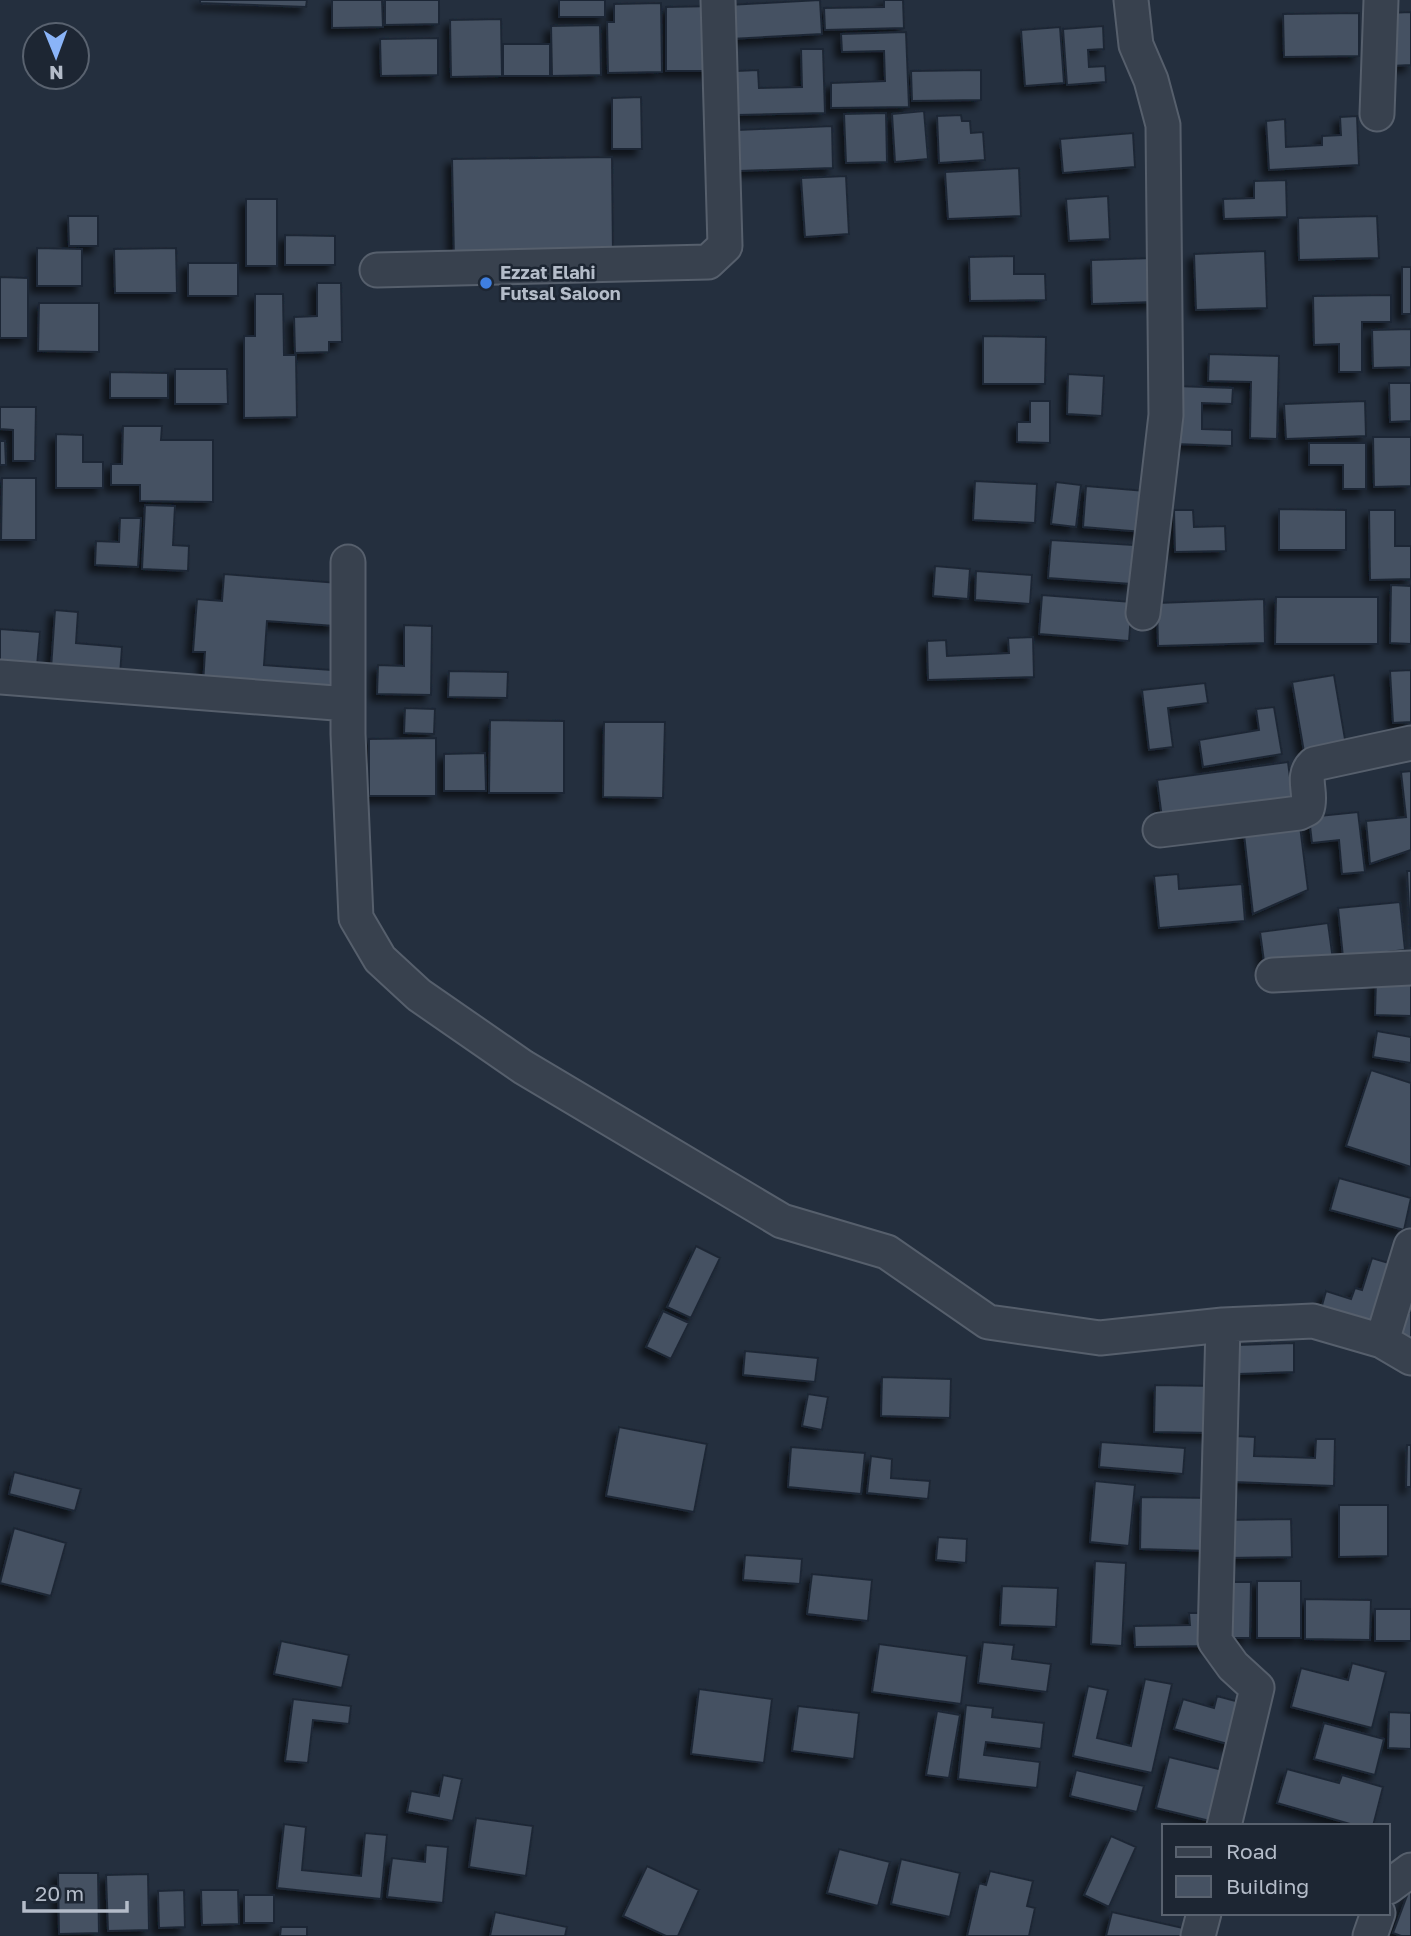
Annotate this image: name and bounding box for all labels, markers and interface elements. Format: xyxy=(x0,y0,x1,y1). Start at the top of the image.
north arrow xyxy=(21,21,91,91)
text: N xyxy=(49,62,64,85)
place label: Ezzat Elahi Futsal Saloon xyxy=(500,261,621,304)
marker: Ezzat Elahi Futsal Saloon xyxy=(478,275,494,291)
legend xyxy=(1162,1824,1390,1915)
text: Road xyxy=(1226,1838,1277,1864)
scale bar xyxy=(24,1870,128,1914)
text: Building xyxy=(1226,1873,1309,1899)
text: 20 m xyxy=(35,1880,84,1906)

